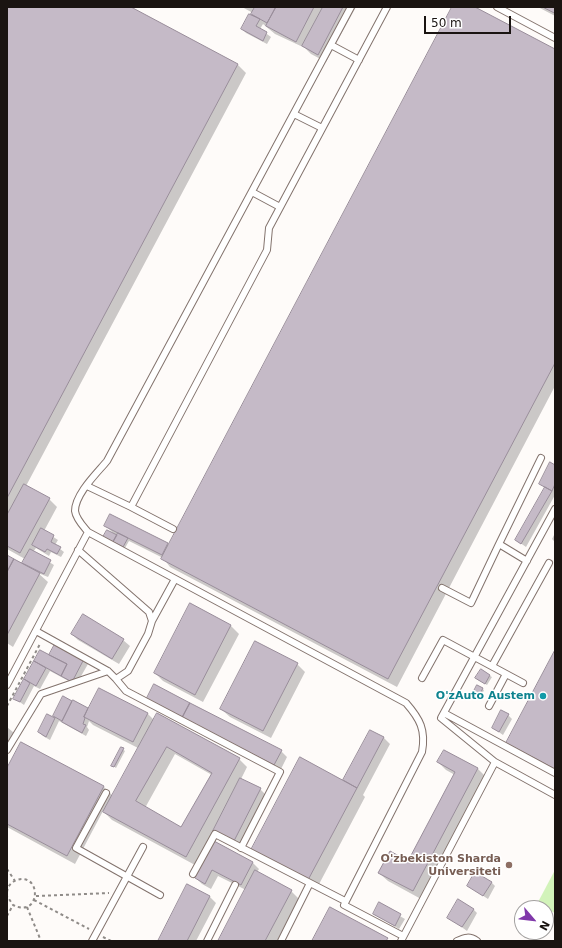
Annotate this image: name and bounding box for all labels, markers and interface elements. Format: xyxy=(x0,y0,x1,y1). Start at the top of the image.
scale bar xyxy=(426,8,513,34)
text: 50 m xyxy=(431,16,462,30)
place label: O'zAuto Austem xyxy=(436,689,535,703)
marker: O'zAuto Austem xyxy=(538,691,548,701)
place label: O'zbekiston Sharda Universiteti xyxy=(381,852,501,878)
marker: O'zbekiston Sharda Universiteti xyxy=(504,860,514,870)
north arrow xyxy=(514,900,554,940)
text: N xyxy=(536,918,552,933)

